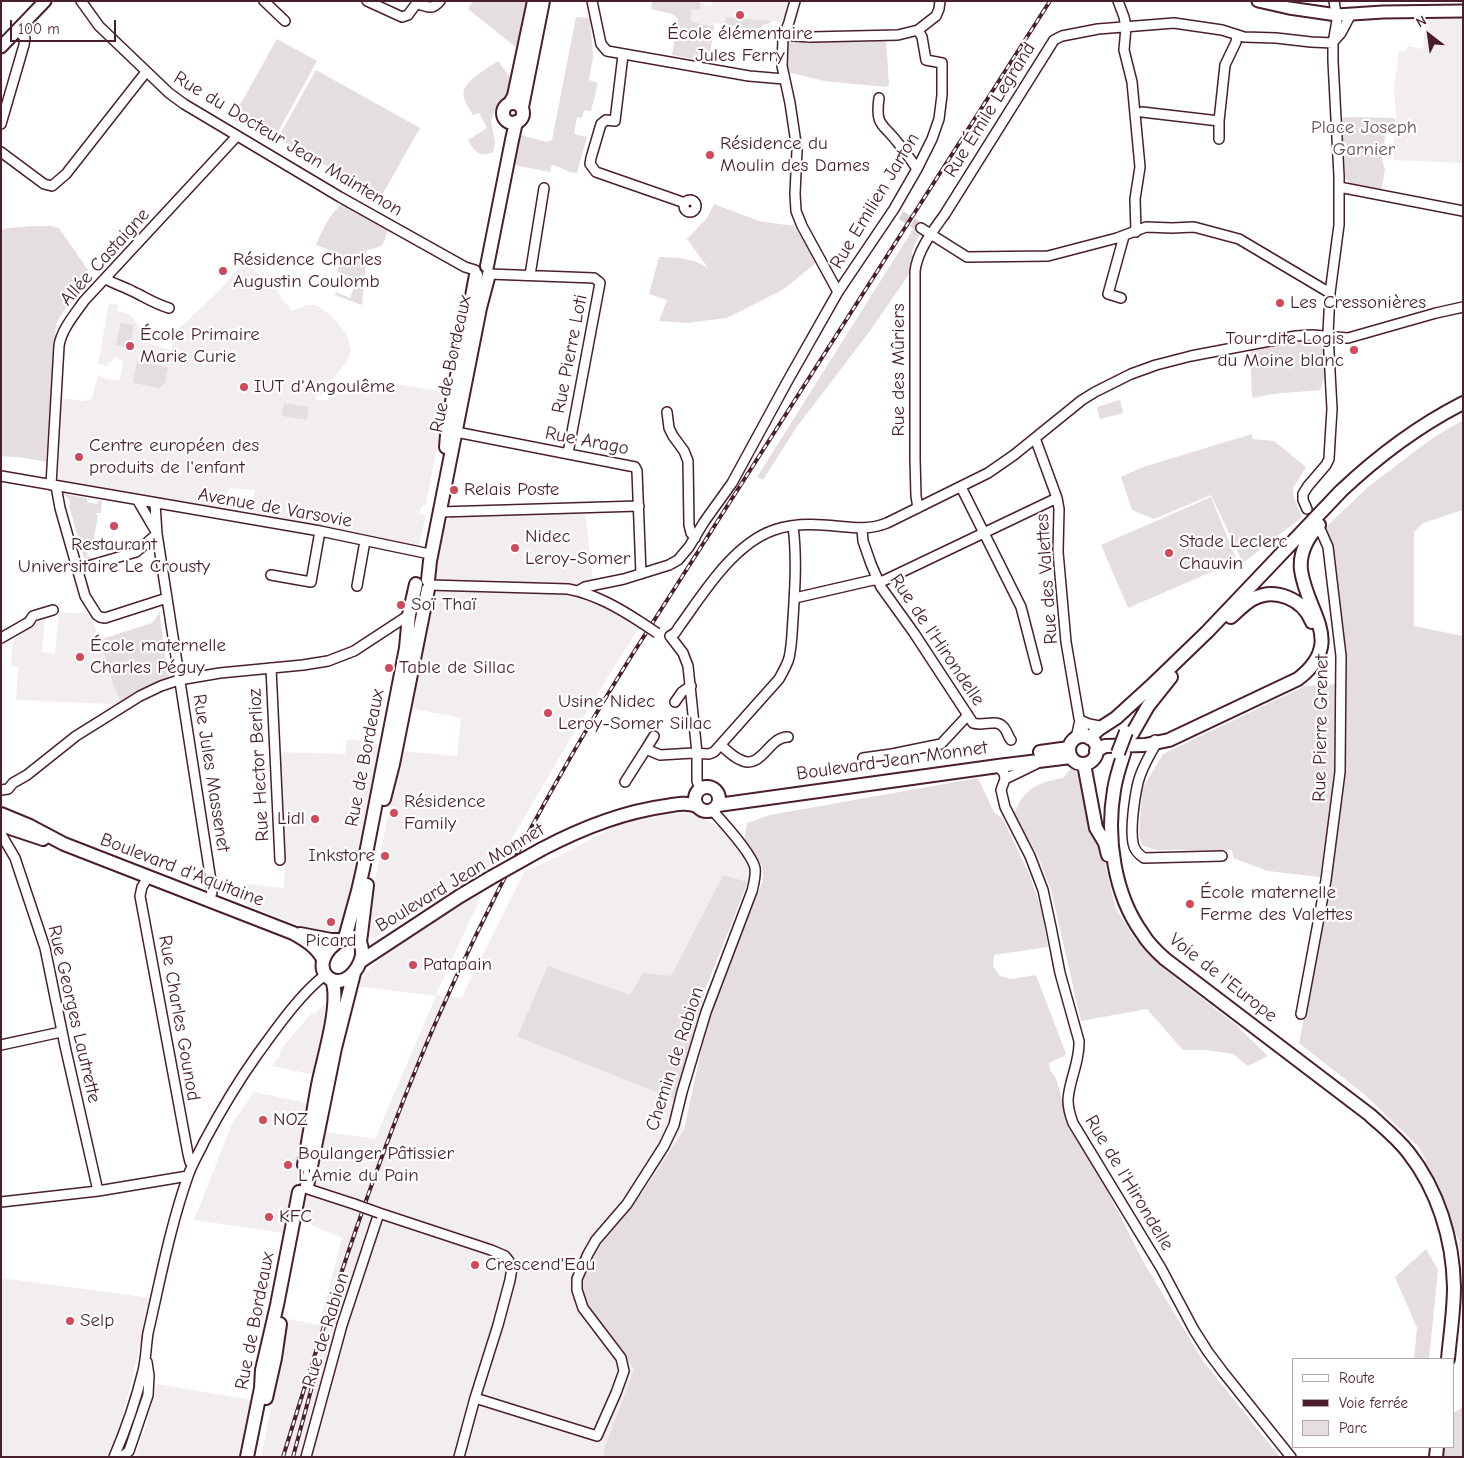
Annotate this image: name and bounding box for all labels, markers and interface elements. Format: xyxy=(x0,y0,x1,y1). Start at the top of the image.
marker: École élémentaire Jules Ferry xyxy=(734,9,746,21)
scale bar xyxy=(12,10,119,42)
north arrow xyxy=(1404,10,1454,60)
text: N xyxy=(1413,12,1429,31)
text: 100 m xyxy=(18,20,60,38)
place label: École élémentaire Jules Ferry xyxy=(667,23,813,67)
street label: Rue Émile Legrand xyxy=(939,38,1041,182)
street label: Rue du Docteur Jean Maintenon xyxy=(169,66,407,222)
park label: Place Joseph Garnier xyxy=(1311,117,1417,161)
street label: Rue Emilien Jarton xyxy=(825,129,925,273)
place label: Résidence du Moulin des Dames xyxy=(720,133,870,177)
marker: Résidence du Moulin des Dames xyxy=(704,149,716,161)
street label: Allée Castaigne xyxy=(55,204,155,310)
place label: Résidence Charles Augustin Coulomb xyxy=(233,249,382,293)
marker: Résidence Charles Augustin Coulomb xyxy=(217,265,229,277)
place label: Les Cressonières xyxy=(1290,292,1426,314)
street label: Rue de Bordeaux xyxy=(425,293,477,435)
street label: Rue Pierre Loti xyxy=(547,293,593,415)
marker: Les Cressonières xyxy=(1274,297,1286,309)
street label: Rue des Mûriers xyxy=(888,303,910,437)
place label: École Primaire Marie Curie xyxy=(140,324,260,368)
place label: Tour dite Logis du Moine blanc xyxy=(1217,328,1344,372)
marker: École Primaire Marie Curie xyxy=(124,340,136,352)
marker: Tour dite Logis du Moine blanc xyxy=(1348,344,1360,356)
place label: IUT d'Angoulême xyxy=(254,376,395,398)
marker: IUT d'Angoulême xyxy=(238,381,250,393)
street label: Rue Arago xyxy=(543,422,631,460)
place label: Centre européen des produits de l'enfant xyxy=(89,435,259,479)
marker: Centre européen des produits de l'enfant xyxy=(73,451,85,463)
place label: Relais Poste xyxy=(464,479,559,501)
street label: Avenue de Varsovie xyxy=(196,483,354,533)
marker: Relais Poste xyxy=(448,484,460,496)
street label: Rue des Valettes xyxy=(1031,513,1063,645)
marker: Restaurant Universitaire Le Crousty xyxy=(108,520,120,532)
place label: Nidec Leroy-Somer xyxy=(525,526,630,570)
place label: Stade Leclerc Chauvin xyxy=(1179,531,1288,575)
place label: Restaurant Universitaire Le Crousty xyxy=(18,534,210,578)
marker: Nidec Leroy-Somer xyxy=(509,542,521,554)
marker: Stade Leclerc Chauvin xyxy=(1163,547,1175,559)
street label: Rue de l'Hirondelle xyxy=(884,570,990,710)
place label: Soï Thaï xyxy=(411,594,476,616)
marker: Soï Thaï xyxy=(395,599,407,611)
place label: École maternelle Charles Péguy xyxy=(90,635,226,679)
marker: École maternelle Charles Péguy xyxy=(74,651,86,663)
street label: Rue Pierre Grenet xyxy=(1308,654,1334,802)
place label: Table de Sillac xyxy=(399,657,515,679)
marker: Table de Sillac xyxy=(383,662,395,674)
street label: Rue de Bordeaux xyxy=(340,687,390,829)
street label: Rue Hector Berlioz xyxy=(244,688,274,842)
place label: Usine Nidec Leroy-Somer Sillac xyxy=(558,691,712,735)
street label: Rue Jules Massenet xyxy=(187,692,235,854)
marker: Usine Nidec Leroy-Somer Sillac xyxy=(542,707,554,719)
street label: Boulevard Jean Monnet xyxy=(795,736,989,786)
place label: Résidence Family xyxy=(404,791,486,835)
marker: Résidence Family xyxy=(388,807,400,819)
place label: Lidl xyxy=(277,808,305,830)
marker: Lidl xyxy=(309,813,321,825)
street label: Boulevard Jean Monnet xyxy=(372,819,548,937)
street label: Boulevard d'Aquitaine xyxy=(97,828,267,912)
place label: Inkstore xyxy=(308,845,375,867)
marker: Inkstore xyxy=(379,850,391,862)
place label: École maternelle Ferme des Valettes xyxy=(1200,882,1353,926)
marker: École maternelle Ferme des Valettes xyxy=(1184,898,1196,910)
marker: Picard xyxy=(325,916,337,928)
street label: Rue Georges Lautrette xyxy=(42,923,106,1105)
street label: Voie de l'Europe xyxy=(1164,929,1282,1027)
place label: Picard xyxy=(306,930,356,952)
street label: Rue Charles Gounod xyxy=(153,933,205,1103)
place label: Patapain xyxy=(423,954,492,976)
marker: Patapain xyxy=(407,959,419,971)
street label: Chemin de Rabion xyxy=(641,984,709,1134)
place label: NOZ xyxy=(273,1109,308,1131)
street label: Rue de l'Hirondelle xyxy=(1080,1111,1178,1255)
marker: NOZ xyxy=(257,1114,269,1126)
place label: Boulanger Pâtissier L'Amie du Pain xyxy=(298,1143,454,1187)
marker: Boulanger Pâtissier L'Amie du Pain xyxy=(282,1159,294,1171)
place label: KFC xyxy=(279,1206,312,1228)
marker: KFC xyxy=(263,1211,275,1223)
street label: Rue de Bordeaux xyxy=(230,1250,280,1392)
place label: Crescend'Eau xyxy=(485,1254,595,1276)
marker: Crescend'Eau xyxy=(469,1259,481,1271)
street label: Rue de Rabion xyxy=(298,1270,354,1390)
place label: Selp xyxy=(80,1310,114,1332)
marker: Selp xyxy=(64,1315,76,1327)
legend xyxy=(1292,1358,1454,1448)
text: Route xyxy=(1339,1369,1375,1387)
text: Voie ferrée xyxy=(1339,1394,1408,1412)
text: Parc xyxy=(1339,1419,1367,1437)

